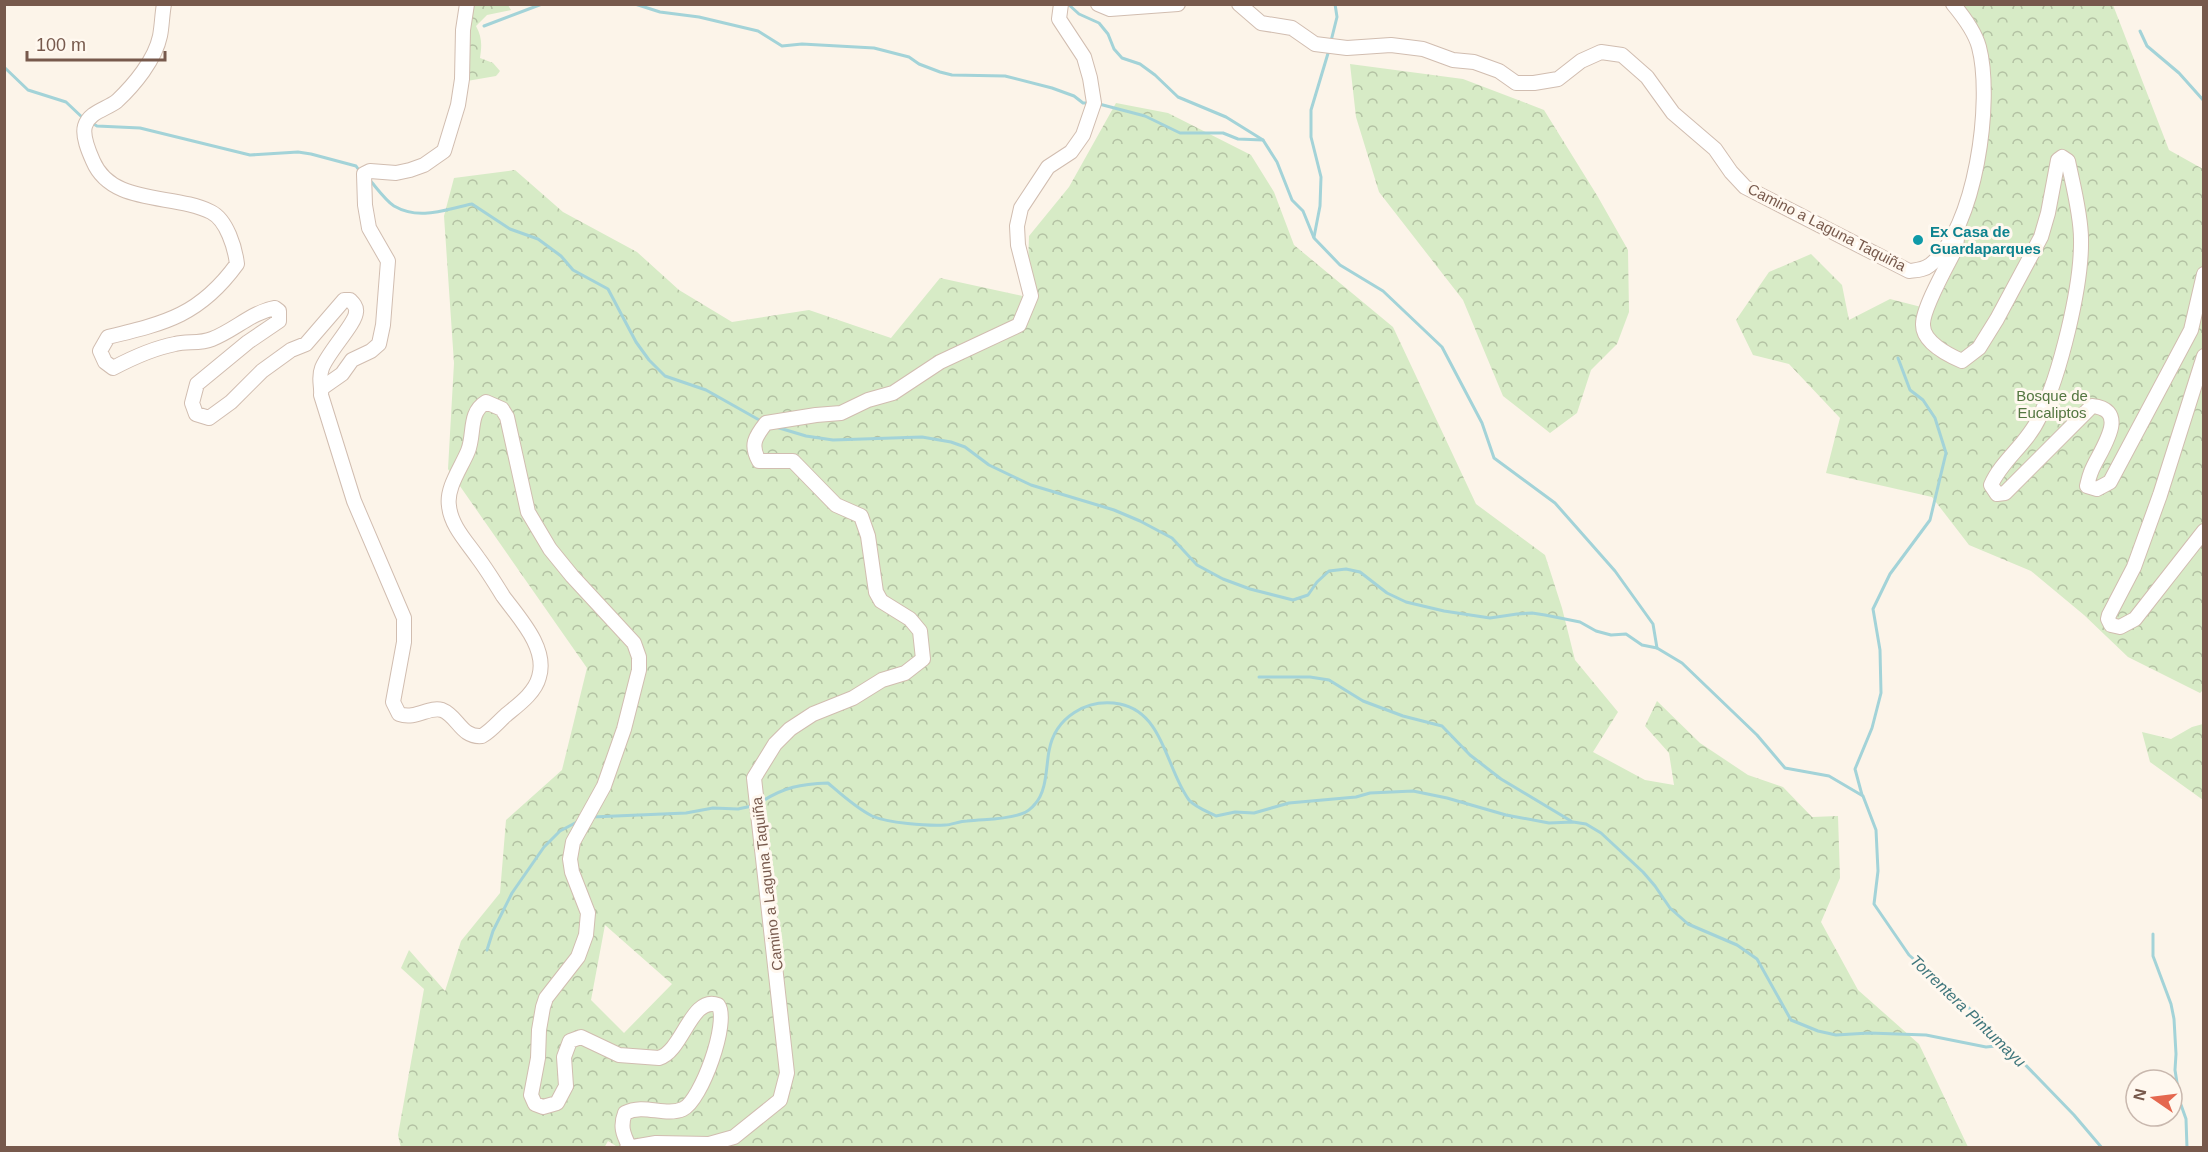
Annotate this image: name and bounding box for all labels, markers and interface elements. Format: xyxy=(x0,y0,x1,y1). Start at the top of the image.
scale bar xyxy=(27,24,165,62)
text: 100 m xyxy=(36,35,86,55)
street label: Camino a Laguna Taquiña xyxy=(1745,180,1909,275)
place label: Ex Casa de Guardaparques xyxy=(1930,223,2041,257)
marker: Ex Casa de Guardaparques xyxy=(1911,233,1925,247)
park label: Bosque de Eucaliptos xyxy=(2016,387,2088,421)
street label: Camino a Laguna Taquiña xyxy=(748,796,786,972)
water label: Torrentera Pintumayu xyxy=(1907,952,2029,1070)
north arrow xyxy=(2124,1068,2184,1128)
text: N xyxy=(2130,1087,2150,1102)

